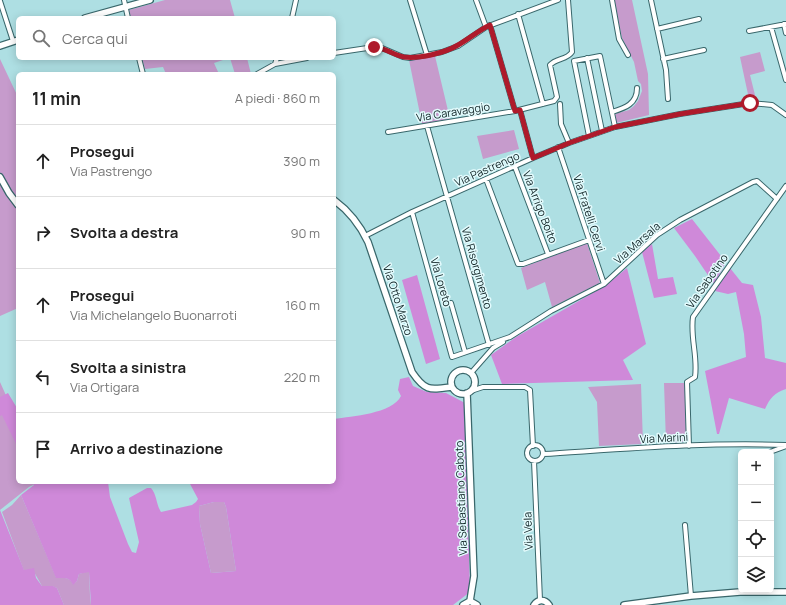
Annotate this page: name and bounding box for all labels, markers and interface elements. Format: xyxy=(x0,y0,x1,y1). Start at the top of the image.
search box xyxy=(16,16,336,60)
icon: search xyxy=(30,27,52,49)
text: Cerca qui xyxy=(62,28,128,49)
route end xyxy=(365,38,383,56)
text: 11 min xyxy=(32,87,81,110)
text: A piedi · 860 m xyxy=(235,89,320,107)
route start xyxy=(741,94,759,112)
street label: Via Caravaggio xyxy=(415,98,491,125)
text: Prosegui xyxy=(70,141,134,162)
street label: Via Pastrengo xyxy=(452,147,522,190)
icon: ahead xyxy=(32,150,54,172)
text: 390 m xyxy=(283,152,320,170)
text: Via Pastrengo xyxy=(70,162,152,180)
street label: Via Arrigo Boito xyxy=(520,168,561,246)
street label: Via Fratelli Cervi xyxy=(570,173,609,253)
street label: Via Marsala xyxy=(610,218,663,267)
icon: right xyxy=(32,222,54,244)
text: Svolta a destra xyxy=(70,222,178,243)
text: 90 m xyxy=(290,224,320,242)
street label: Via Risorgimento xyxy=(459,225,496,311)
street label: Via Sabotino xyxy=(682,250,731,311)
street label: Via Loreto xyxy=(427,256,456,309)
street label: Via Otto Marzo xyxy=(380,263,417,337)
text: Prosegui xyxy=(70,285,134,306)
icon: ahead xyxy=(32,294,54,316)
text: 160 m xyxy=(285,296,320,314)
text: Via Michelangelo Buonarroti xyxy=(70,306,237,324)
text: Svolta a sinistra xyxy=(70,357,186,378)
icon: left xyxy=(32,366,54,388)
text: 220 m xyxy=(284,368,320,386)
text: Via Ortigara xyxy=(70,378,139,396)
street label: Via Marini xyxy=(639,429,688,446)
icon: arrive xyxy=(32,438,54,460)
text: Arrivo a destinazione xyxy=(70,438,223,459)
street label: Via Sebastiano Caboto xyxy=(451,440,470,556)
map controls xyxy=(738,449,774,593)
button: + xyxy=(738,449,774,485)
button: − xyxy=(738,485,774,521)
street label: Via Vela xyxy=(519,512,536,550)
button: locate xyxy=(738,521,774,557)
button: layers xyxy=(738,557,774,593)

